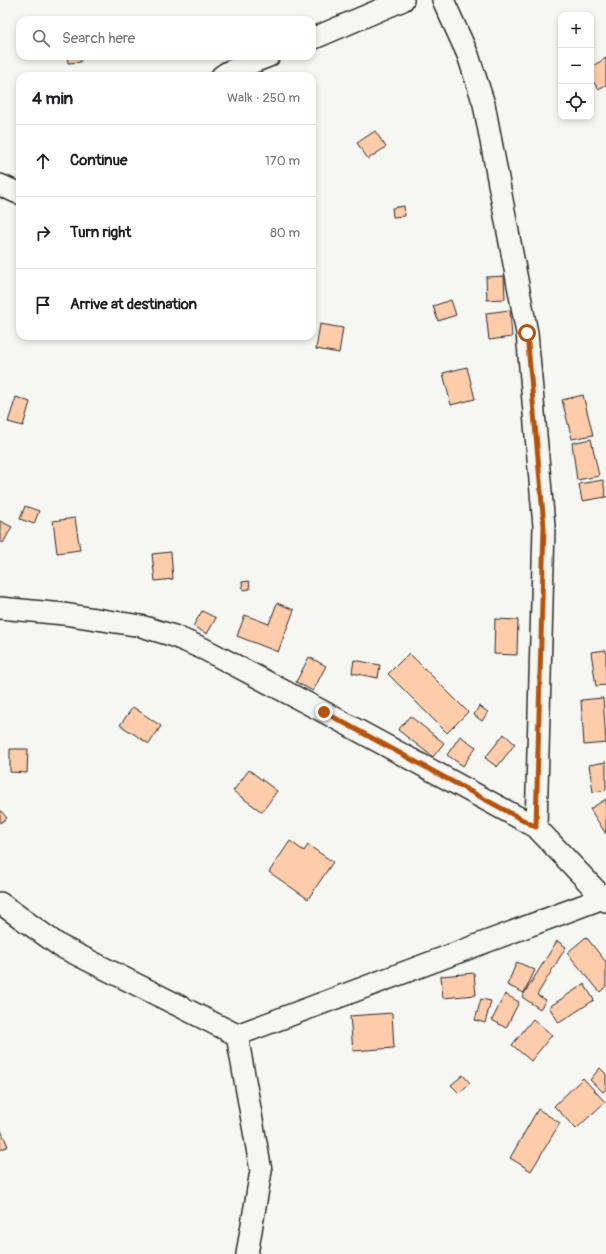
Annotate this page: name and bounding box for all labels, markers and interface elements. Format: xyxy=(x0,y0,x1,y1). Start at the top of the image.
map controls xyxy=(558,12,594,120)
button: + xyxy=(558,12,594,48)
search box xyxy=(16,16,316,60)
icon: search xyxy=(30,27,52,49)
text: Search here xyxy=(62,29,135,48)
button: − xyxy=(558,48,594,84)
button: locate xyxy=(558,84,594,120)
text: 4 min xyxy=(32,88,73,109)
text: Walk · 250 m xyxy=(227,90,300,106)
icon: ahead xyxy=(32,150,54,172)
text: Continue xyxy=(70,151,128,170)
text: 170 m xyxy=(265,153,300,169)
icon: right xyxy=(32,222,54,244)
text: Turn right xyxy=(70,223,131,242)
text: 80 m xyxy=(270,225,300,241)
icon: arrive xyxy=(32,294,54,316)
text: Arrive at destination xyxy=(70,295,197,314)
route start xyxy=(518,324,536,342)
route end xyxy=(315,703,333,721)

